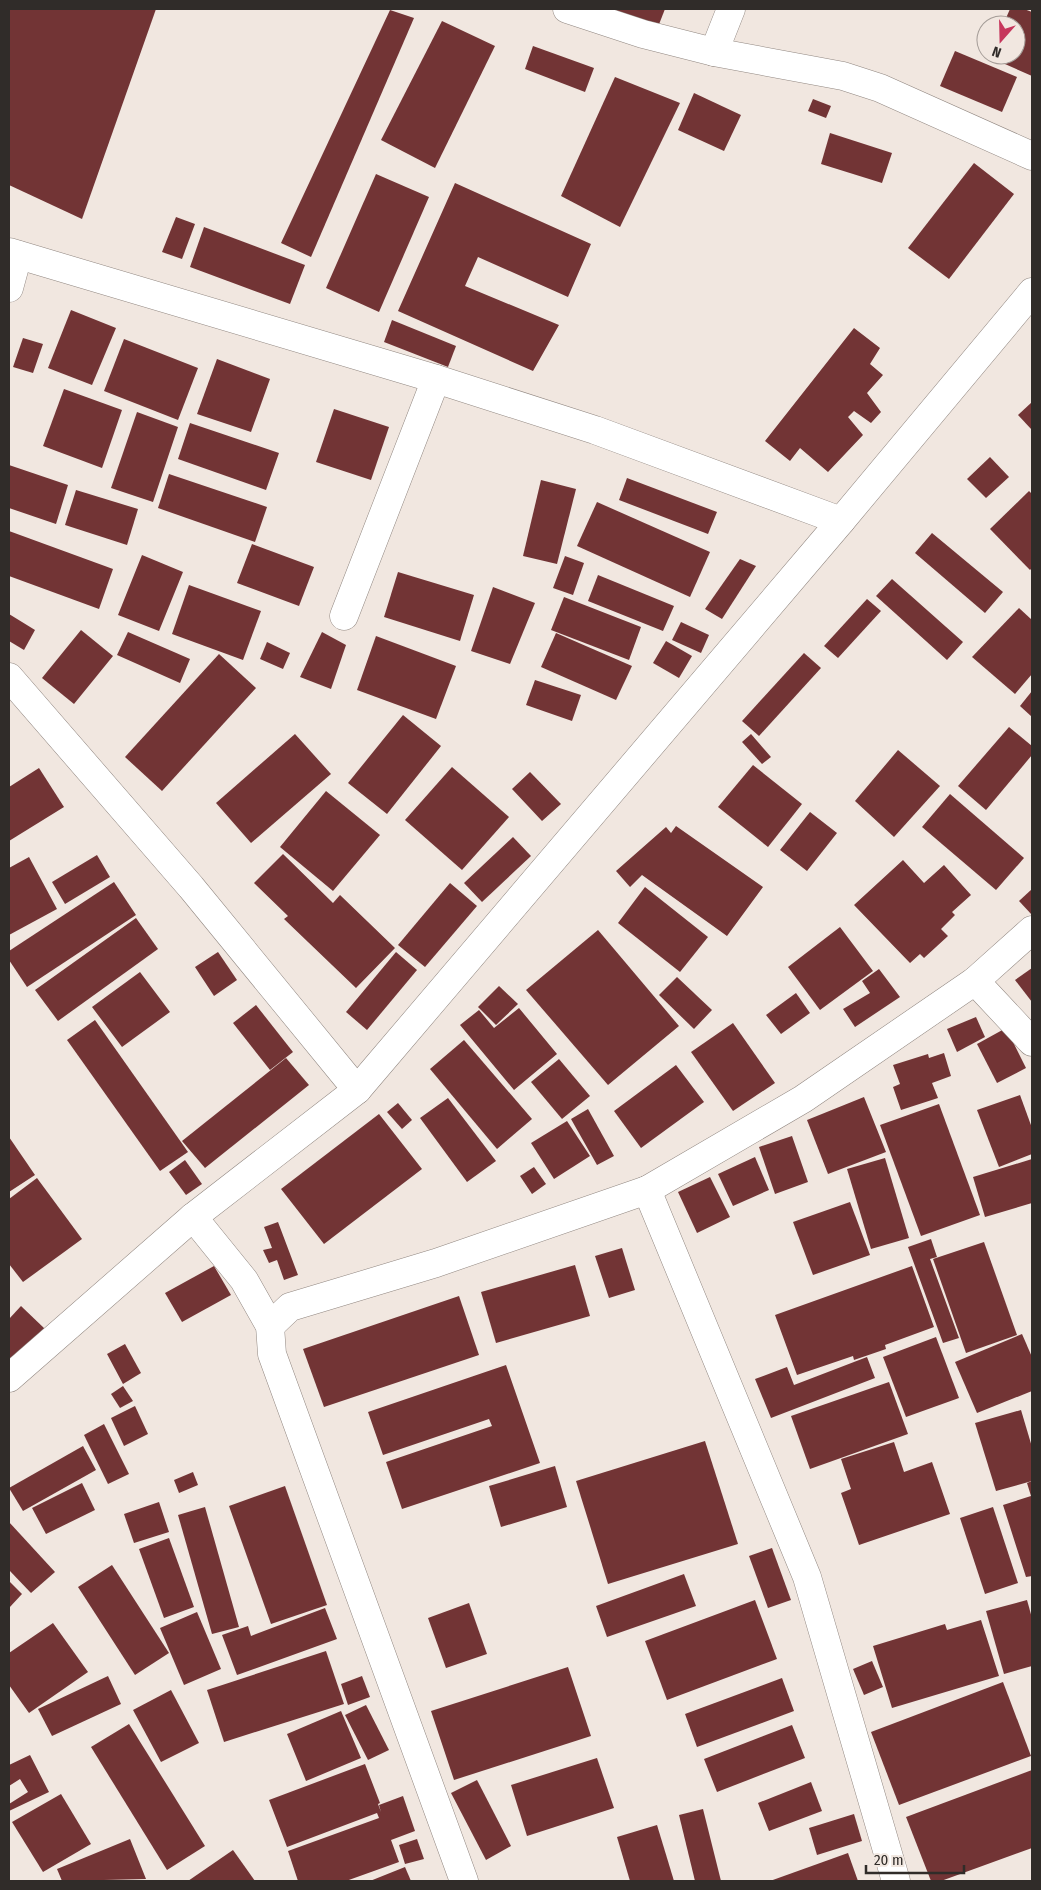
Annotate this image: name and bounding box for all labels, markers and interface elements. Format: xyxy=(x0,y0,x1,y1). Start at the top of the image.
north arrow xyxy=(976,15,1026,65)
text: N xyxy=(990,42,1004,61)
scale bar xyxy=(866,1842,964,1874)
text: 20 m xyxy=(874,1851,904,1869)

